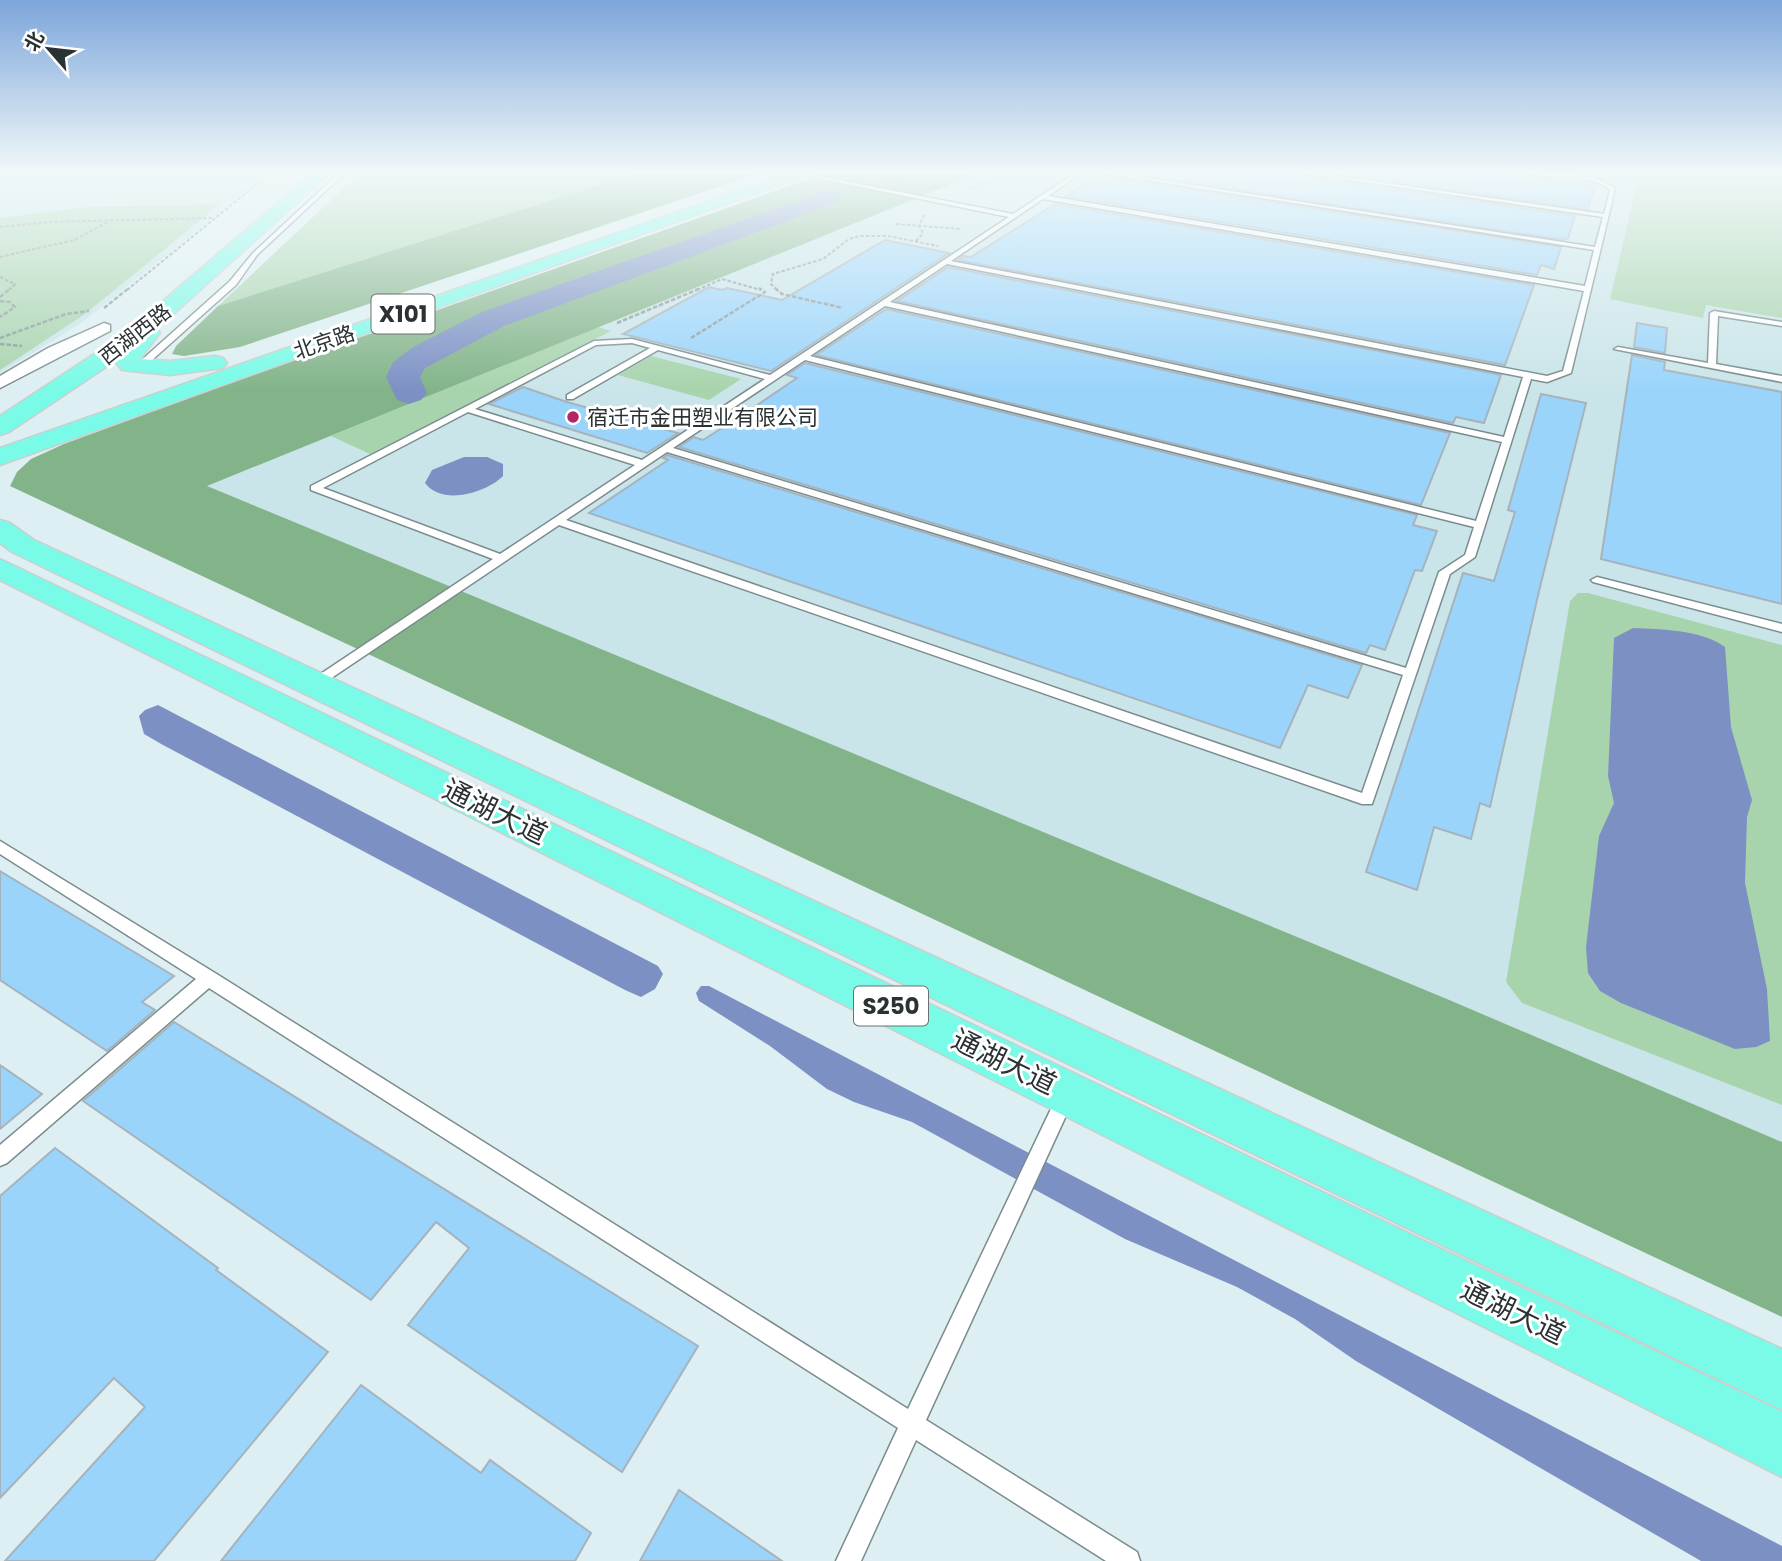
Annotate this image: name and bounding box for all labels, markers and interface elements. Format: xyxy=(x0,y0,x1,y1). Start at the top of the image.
north arrow xyxy=(14,14,84,84)
text: 北 xyxy=(18,27,51,56)
road number: X101 xyxy=(372,294,434,334)
street label: 西湖西路 xyxy=(93,297,177,371)
street label: 北京路 xyxy=(289,318,359,366)
place label: 宿迁市金田塑业有限公司 xyxy=(587,403,818,432)
marker: 宿迁市金田塑业有限公司 xyxy=(565,409,581,425)
street label: 通湖大道 xyxy=(436,770,554,854)
road number: S250 xyxy=(854,987,928,1026)
street label: 通湖大道 xyxy=(945,1020,1063,1104)
street label: 通湖大道 xyxy=(1454,1270,1572,1354)

